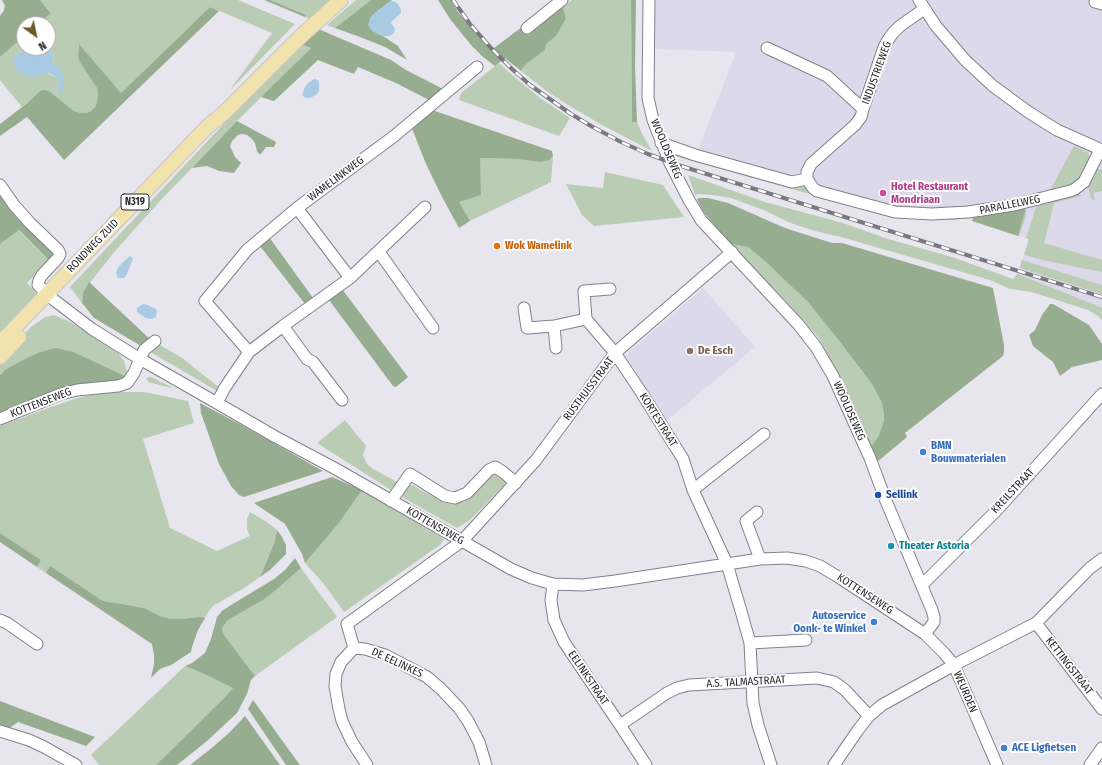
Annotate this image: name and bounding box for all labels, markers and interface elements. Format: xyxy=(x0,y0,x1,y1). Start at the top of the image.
north arrow xyxy=(16,16,56,56)
text: N xyxy=(36,38,49,53)
street label: INDUSTRIEWEG xyxy=(859,40,895,106)
street label: WOOLDSEWEG xyxy=(648,117,684,181)
street label: WAMELINKWEG xyxy=(305,154,367,204)
place label: Hotel Restaurant Mondriaan xyxy=(891,180,968,206)
marker: Hotel Restaurant Mondriaan xyxy=(878,188,888,198)
street label: PARALLELWEG xyxy=(979,193,1041,217)
road number: N319 xyxy=(121,194,149,210)
street label: RONDWEG ZUID xyxy=(64,217,122,275)
place label: Wok Wamelink xyxy=(505,239,572,253)
marker: Wok Wamelink xyxy=(492,241,502,251)
place label: De Esch xyxy=(698,344,733,358)
marker: De Esch xyxy=(685,346,695,356)
street label: RUSTHUISSTRAAT xyxy=(561,355,617,423)
street label: WOOLDSEWEG xyxy=(830,379,868,443)
street label: KOTTENSEWEG xyxy=(9,385,73,421)
street label: KORTESTRAAT xyxy=(636,391,680,449)
place label: BMN Bouwmaterialen xyxy=(931,439,1006,465)
marker: BMN Bouwmaterialen xyxy=(918,447,928,457)
street label: KREILSTRAAT xyxy=(989,466,1037,516)
place label: Sellink xyxy=(886,488,918,502)
marker: Sellink xyxy=(873,490,883,500)
street label: KOTTENSEWEG xyxy=(404,504,466,548)
place label: Theater Astoria xyxy=(899,539,969,553)
marker: Theater Astoria xyxy=(886,541,896,551)
street label: KOTTENSEWEG xyxy=(834,571,896,617)
place label: Autoservice Oonk- te Winkel xyxy=(793,609,866,635)
marker: Autoservice Oonk- te Winkel xyxy=(869,617,879,627)
street label: KETTINGSTRAAT xyxy=(1042,635,1096,697)
street label: DE EELINKES xyxy=(369,645,425,681)
street label: EELINKSTRAAT xyxy=(565,648,611,708)
street label: WEURDEN xyxy=(950,669,980,715)
street label: A.S. TALMASTRAAT xyxy=(706,673,786,691)
place label: ACE Ligfietsen xyxy=(1012,741,1076,755)
marker: ACE Ligfietsen xyxy=(999,743,1009,753)

